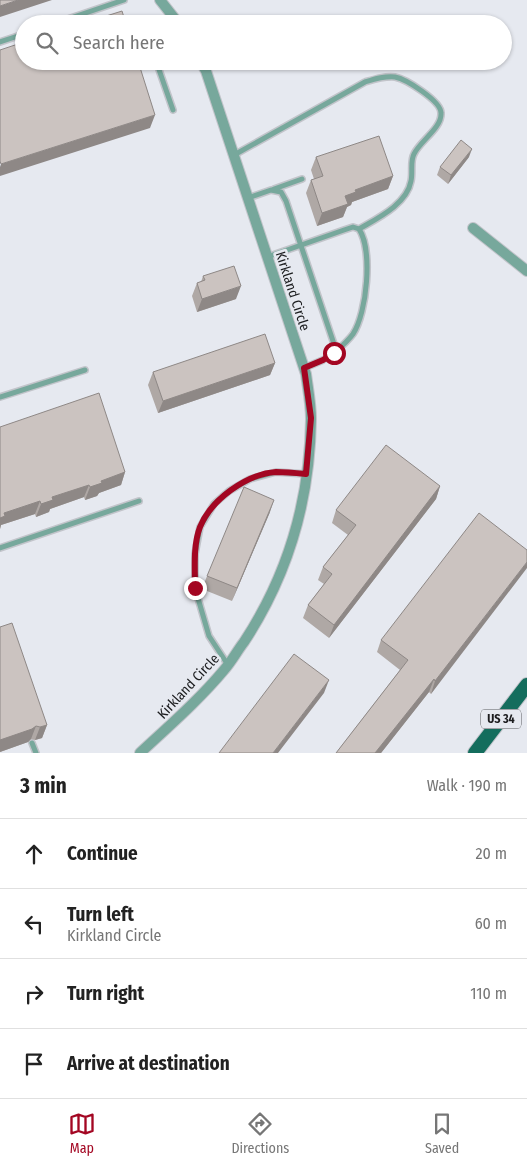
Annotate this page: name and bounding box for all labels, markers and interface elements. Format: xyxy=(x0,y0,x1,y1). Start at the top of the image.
search box xyxy=(15,15,512,70)
icon: search xyxy=(33,29,61,57)
text: Search here xyxy=(73,31,165,54)
street label: Kirkland Circle xyxy=(272,249,313,333)
route start xyxy=(323,342,346,365)
route end xyxy=(184,577,207,600)
street label: Kirkland Circle xyxy=(154,650,223,722)
road number: US 34 xyxy=(481,710,521,729)
text: 3 min xyxy=(20,773,67,799)
text: Walk · 190 m xyxy=(427,776,507,795)
icon: ahead xyxy=(20,840,48,868)
text: Continue xyxy=(67,842,138,865)
text: 20 m xyxy=(476,844,507,863)
text: Turn left xyxy=(67,903,134,926)
icon: left xyxy=(20,910,48,938)
text: 60 m xyxy=(475,914,507,933)
text: Kirkland Circle xyxy=(67,926,161,945)
icon: right xyxy=(20,980,48,1008)
text: Turn right xyxy=(67,982,144,1005)
text: 110 m xyxy=(470,984,507,1003)
icon: arrive xyxy=(20,1050,48,1078)
text: Arrive at destination xyxy=(67,1052,230,1075)
tab: Map xyxy=(68,1110,96,1157)
tab: Directions xyxy=(231,1110,289,1157)
tab: Saved xyxy=(425,1110,459,1157)

